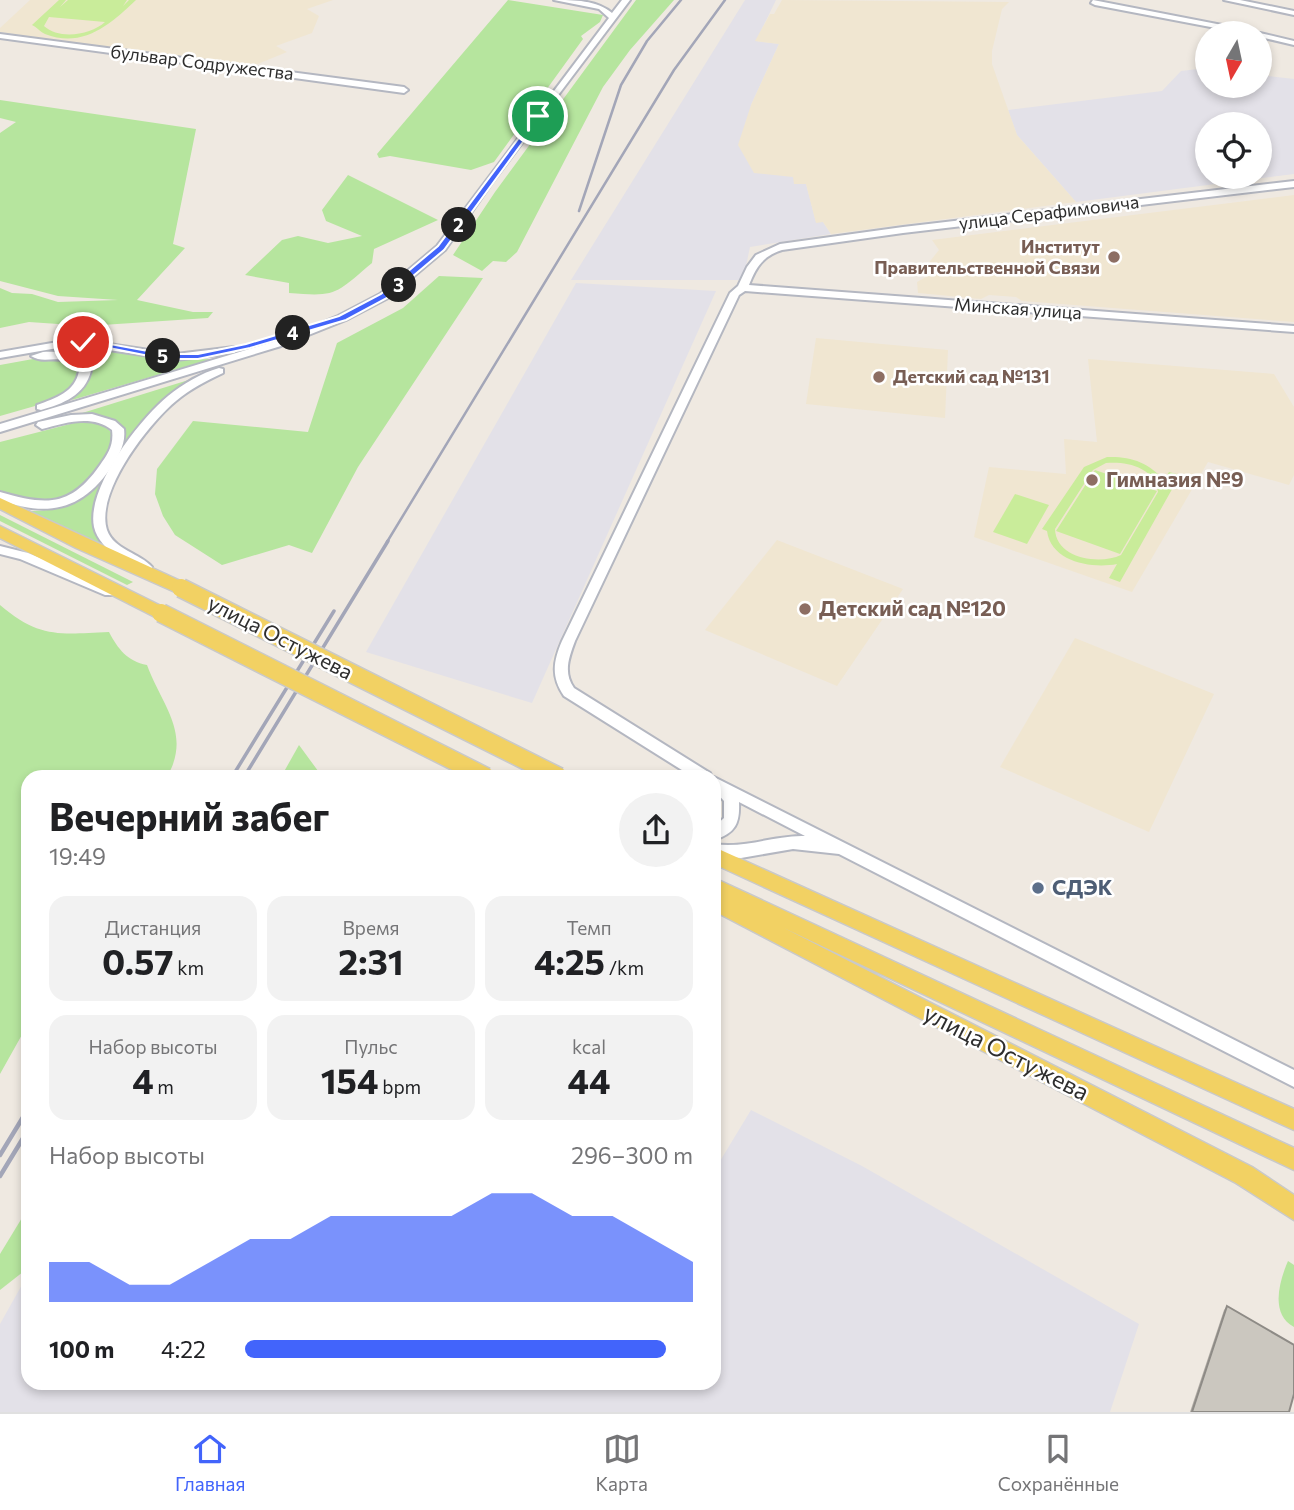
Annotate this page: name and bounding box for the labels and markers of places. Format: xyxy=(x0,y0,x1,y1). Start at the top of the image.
pin xyxy=(508,86,568,146)
pin: 2 xyxy=(442,208,476,243)
place label: Институт Правительственной Связи xyxy=(874,235,1100,278)
marker: Институт Правительственной Связи xyxy=(1106,249,1122,265)
pin: 3 xyxy=(382,268,416,302)
pin xyxy=(53,312,113,372)
pin: 4 xyxy=(276,316,310,350)
pin: 5 xyxy=(146,338,180,374)
place label: Детский сад №131 xyxy=(893,365,1050,387)
marker: Детский сад №131 xyxy=(871,369,887,385)
place label: Гимназия №9 xyxy=(1106,466,1244,491)
marker: Гимназия №9 xyxy=(1084,472,1100,488)
place label: Детский сад №120 xyxy=(819,595,1006,620)
marker: Детский сад №120 xyxy=(797,601,813,617)
place label: СДЭК xyxy=(1052,874,1113,899)
marker: СДЭК xyxy=(1030,880,1046,896)

